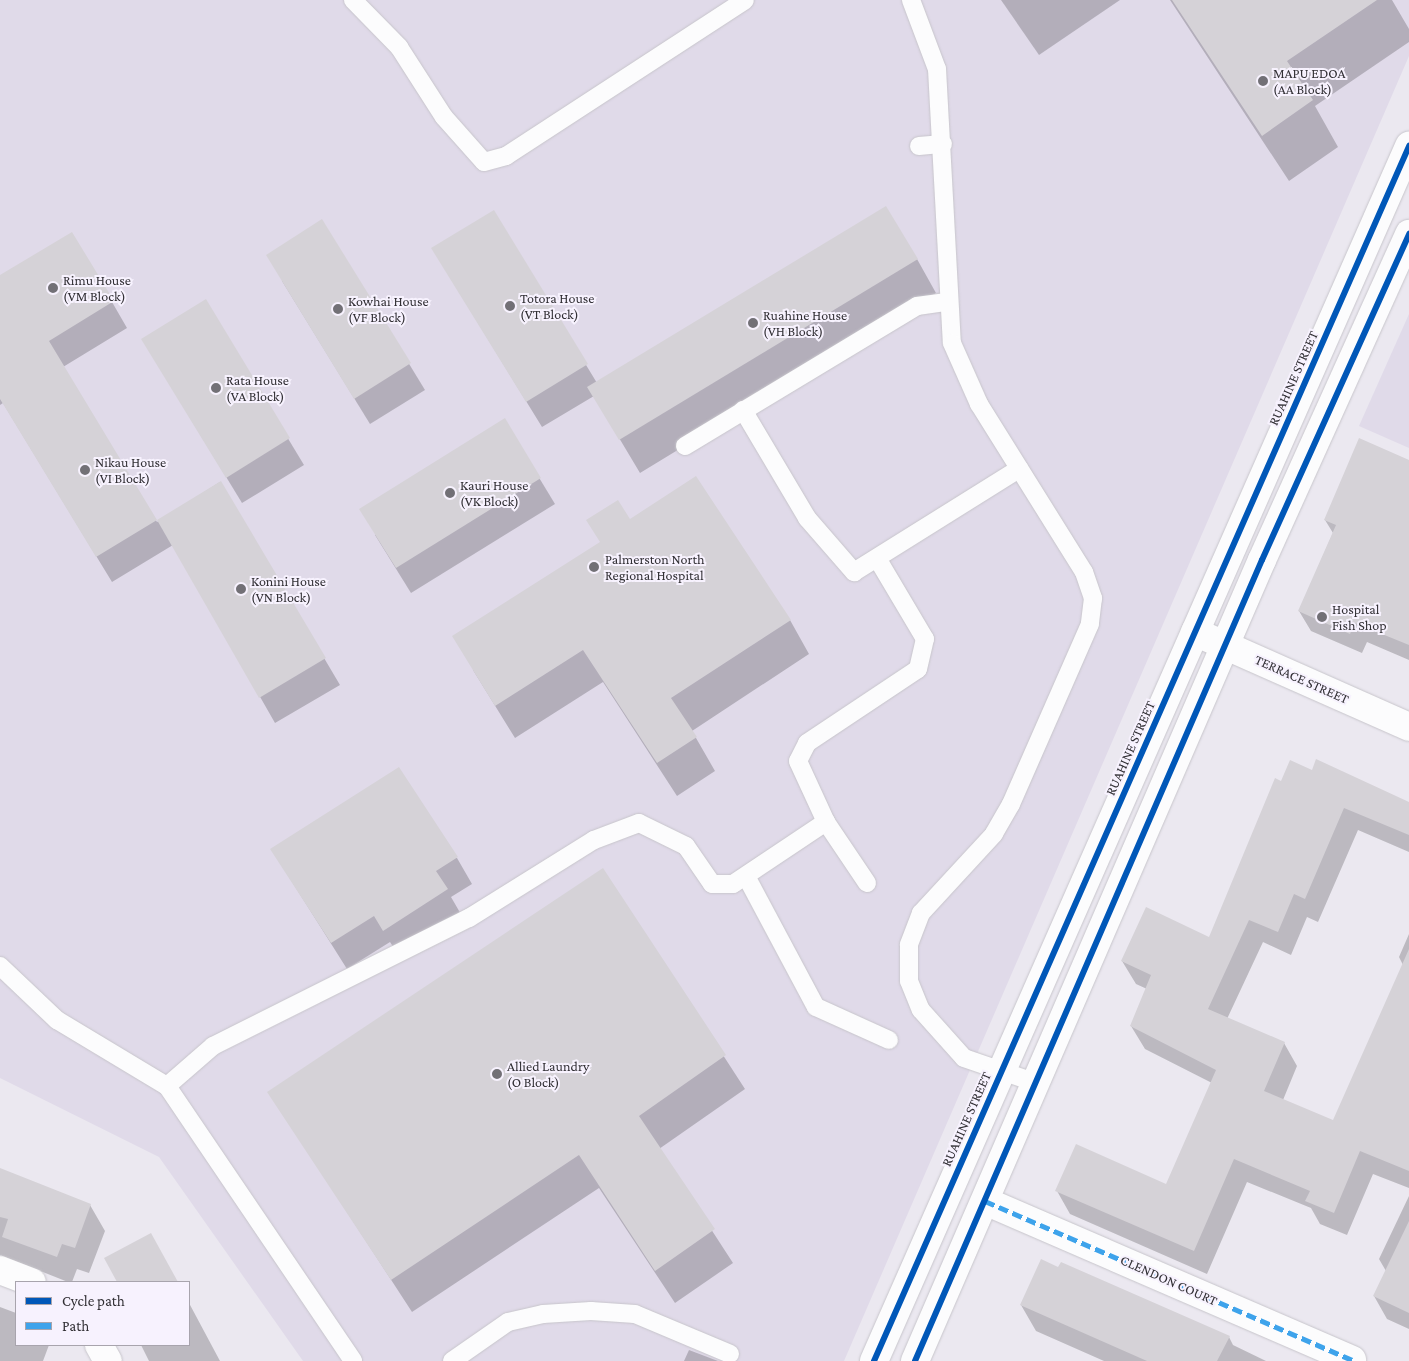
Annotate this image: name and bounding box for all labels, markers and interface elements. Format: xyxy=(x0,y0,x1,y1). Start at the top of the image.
place label: MAPU EDOA (AA Block) xyxy=(1273,65,1346,98)
marker: MAPU EDOA (AA Block) xyxy=(1257,75,1269,87)
place label: Rimu House (VM Block) xyxy=(63,272,131,304)
marker: Rimu House (VM Block) xyxy=(47,282,59,294)
place label: Totora House (VT Block) xyxy=(520,290,595,322)
place label: Kowhai House (VF Block) xyxy=(348,293,429,326)
marker: Totora House (VT Block) xyxy=(504,300,516,312)
marker: Kowhai House (VF Block) xyxy=(332,303,344,315)
place label: Ruahine House (VH Block) xyxy=(763,307,847,340)
marker: Ruahine House (VH Block) xyxy=(747,317,759,329)
street label: RUAHINE STREET xyxy=(1265,328,1321,428)
place label: Rata House (VA Block) xyxy=(226,372,289,404)
marker: Rata House (VA Block) xyxy=(210,382,222,394)
place label: Nikau House (VI Block) xyxy=(95,454,166,487)
marker: Nikau House (VI Block) xyxy=(79,464,91,476)
place label: Kauri House (VK Block) xyxy=(460,477,528,510)
marker: Kauri House (VK Block) xyxy=(444,487,456,499)
place label: Palmerston North Regional Hospital xyxy=(605,551,705,584)
marker: Palmerston North Regional Hospital xyxy=(587,560,601,574)
place label: Konini House (VN Block) xyxy=(251,573,326,606)
marker: Konini House (VN Block) xyxy=(235,583,247,595)
place label: Hospital Fish Shop xyxy=(1332,601,1386,634)
marker: Hospital Fish Shop xyxy=(1316,611,1328,623)
street label: TERRACE STREET xyxy=(1252,651,1352,707)
street label: RUAHINE STREET xyxy=(1102,698,1158,798)
place label: Allied Laundry (O Block) xyxy=(507,1058,589,1090)
marker: Allied Laundry (O Block) xyxy=(491,1068,503,1080)
street label: RUAHINE STREET xyxy=(938,1069,994,1169)
street label: CLENDON COURT xyxy=(1118,1251,1220,1309)
legend xyxy=(15,1281,190,1346)
text: Cycle path xyxy=(62,1293,125,1309)
text: Path xyxy=(62,1318,89,1334)

